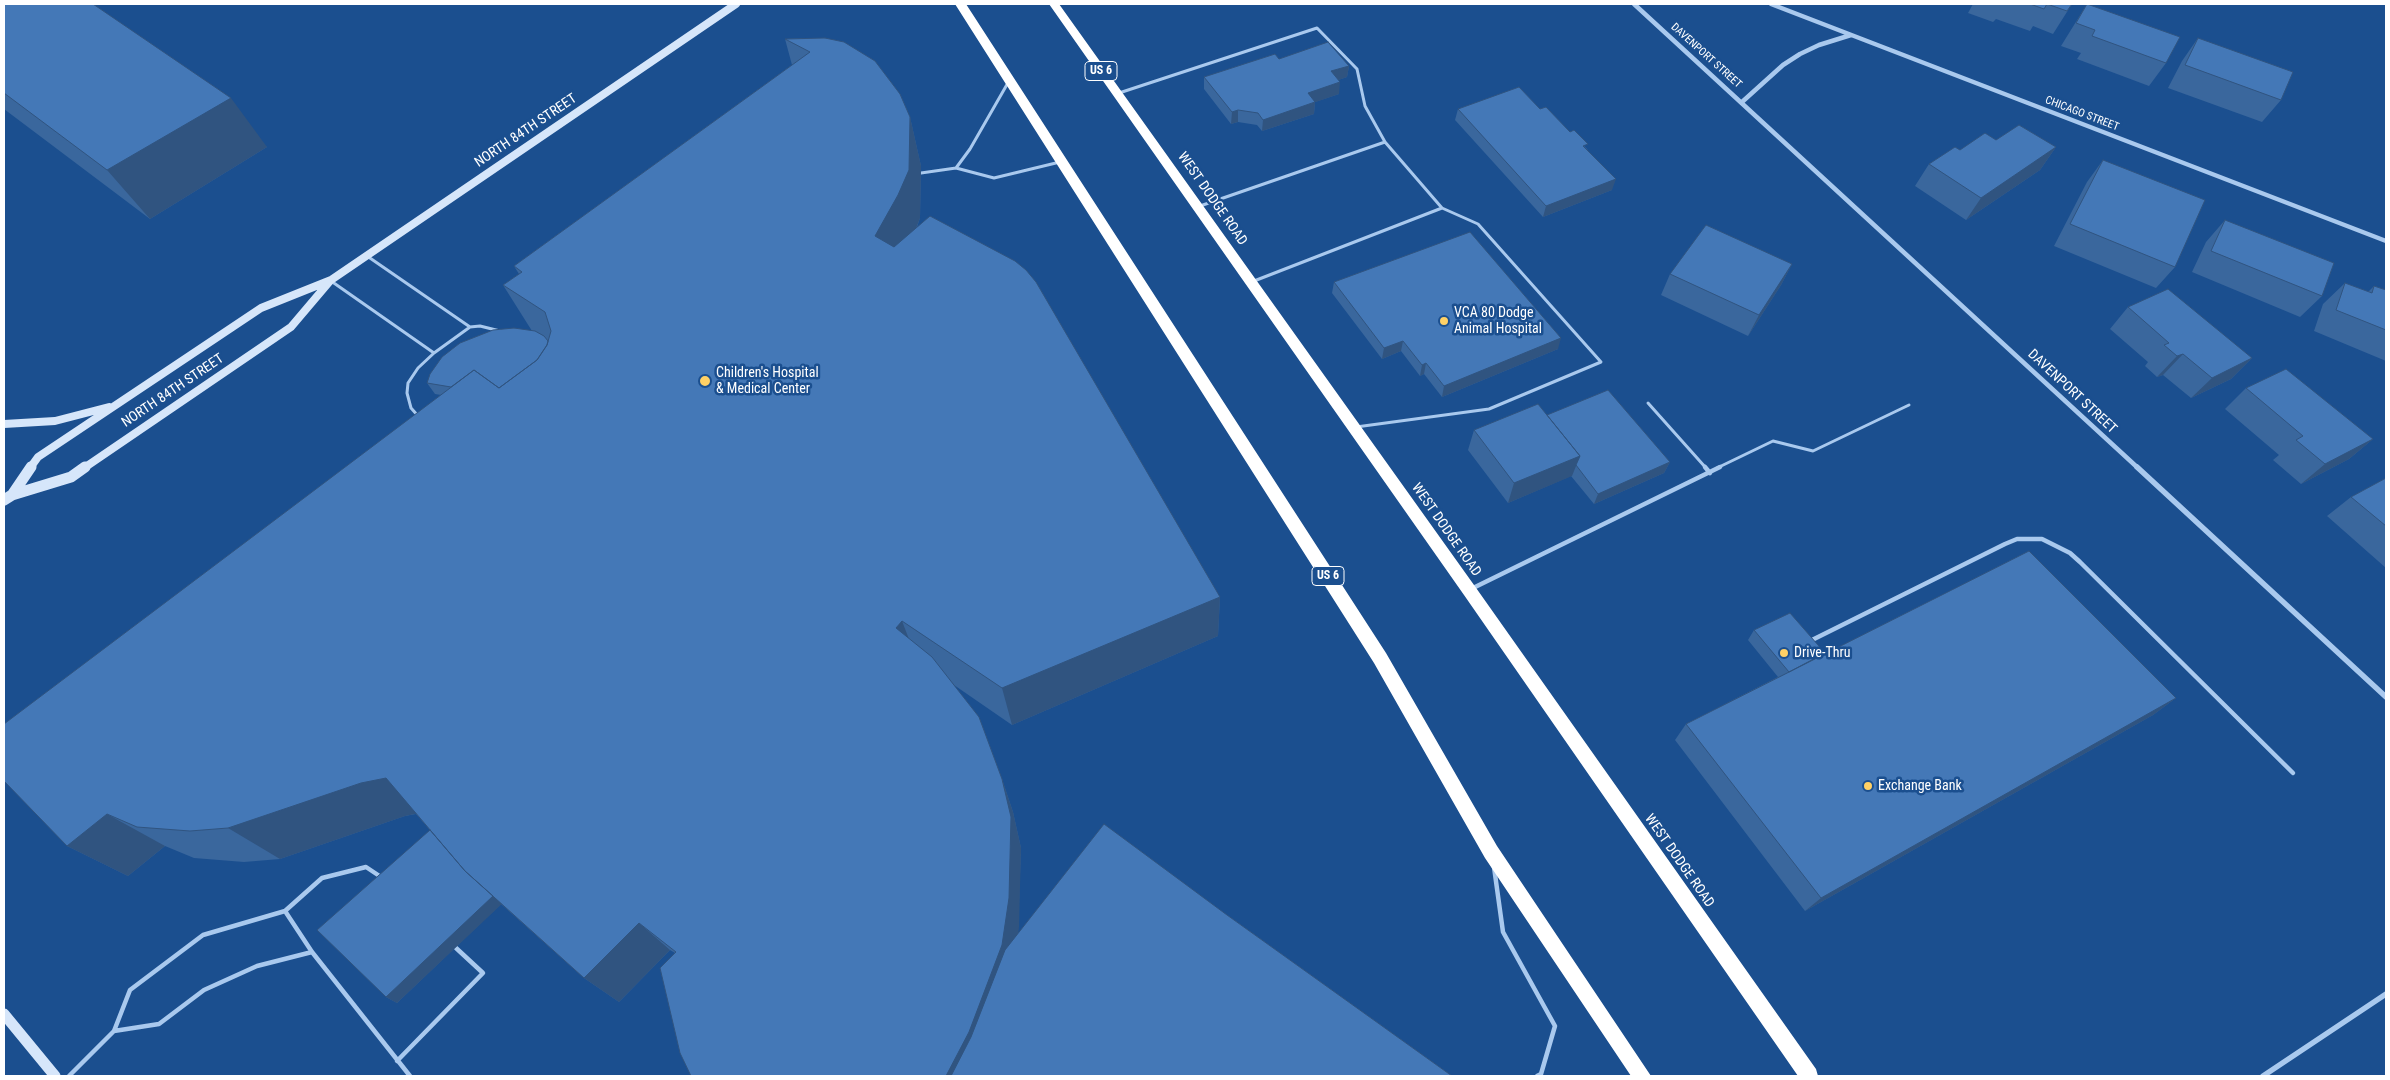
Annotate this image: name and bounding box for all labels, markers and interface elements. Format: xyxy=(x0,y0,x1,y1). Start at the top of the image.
street label: DAVENPORT STREET xyxy=(1668,21,1744,91)
road number: US 6 xyxy=(1085,61,1117,80)
street label: NORTH 84TH STREET xyxy=(472,91,580,171)
street label: CHICAGO STREET xyxy=(2043,94,2121,134)
street label: WEST DODGE ROAD xyxy=(1174,149,1250,249)
place label: VCA 80 Dodge Animal Hospital xyxy=(1454,305,1542,338)
marker: VCA 80 Dodge Animal Hospital xyxy=(1438,315,1450,327)
street label: DAVENPORT STREET xyxy=(2024,346,2120,438)
street label: NORTH 84TH STREET xyxy=(119,351,227,431)
place label: Children's Hospital & Medical Center xyxy=(716,365,819,398)
marker: Children's Hospital & Medical Center xyxy=(698,374,712,388)
street label: WEST DODGE ROAD xyxy=(1408,480,1484,580)
road number: US 6 xyxy=(1312,566,1344,586)
place label: Drive-Thru xyxy=(1794,645,1850,661)
marker: Drive-Thru xyxy=(1778,647,1790,659)
place label: Exchange Bank xyxy=(1878,778,1962,794)
marker: Exchange Bank xyxy=(1862,780,1874,792)
street label: WEST DODGE ROAD xyxy=(1641,811,1717,911)

